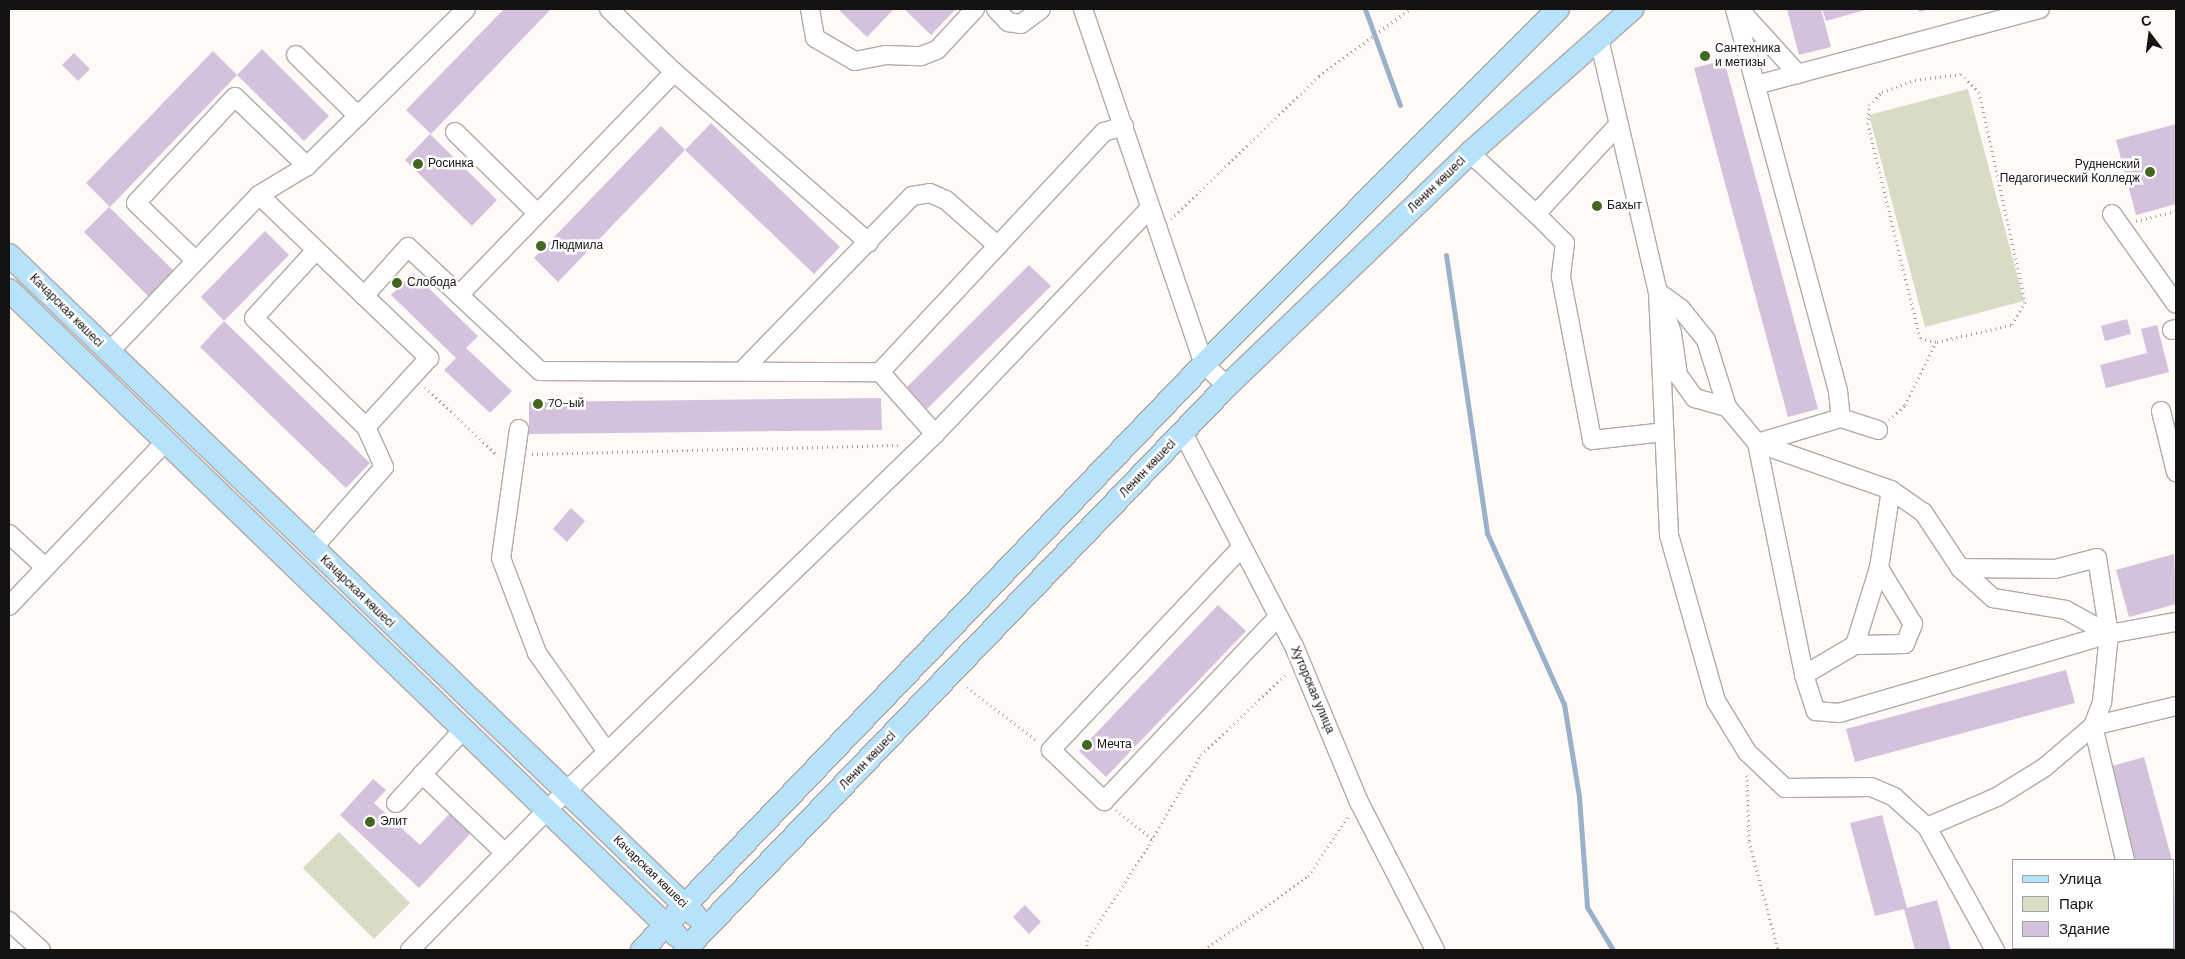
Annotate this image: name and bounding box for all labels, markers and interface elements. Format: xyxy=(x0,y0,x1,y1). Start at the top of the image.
north arrow xyxy=(2125,10,2175,60)
text: С xyxy=(2139,11,2153,31)
place label: Сантехника и метизы xyxy=(1715,42,1780,70)
marker: Сантехника и метизы xyxy=(1699,50,1711,62)
street label: Ленин көшесі xyxy=(1405,154,1469,216)
place label: Росинка xyxy=(428,157,474,171)
marker: Росинка xyxy=(412,158,424,170)
place label: Рудненский Педагогический Колледж xyxy=(2000,158,2140,186)
marker: Рудненский Педагогический Колледж xyxy=(2144,166,2156,178)
place label: Бахыт xyxy=(1607,199,1642,213)
marker: Бахыт xyxy=(1591,200,1603,212)
place label: Людмила xyxy=(551,239,603,253)
marker: Людмила xyxy=(535,240,547,252)
street label: Качарская көшесі xyxy=(26,271,106,351)
place label: Слобода xyxy=(407,276,456,290)
marker: Слобода xyxy=(391,277,403,289)
place label: 70-ый xyxy=(548,397,584,411)
marker: 70-ый xyxy=(532,398,544,410)
street label: Ленин көшесі xyxy=(1117,437,1179,501)
street label: Качарская көшесі xyxy=(317,553,397,631)
street label: Хуторская улица xyxy=(1287,644,1337,736)
street label: Ленин көшесі xyxy=(837,729,899,793)
place label: Мечта xyxy=(1097,738,1132,752)
marker: Мечта xyxy=(1081,739,1093,751)
place label: Элит xyxy=(380,815,407,829)
marker: Элит xyxy=(364,816,376,828)
street label: Качарская көшесі xyxy=(610,833,690,911)
legend xyxy=(2012,859,2175,949)
text: Улица xyxy=(2059,869,2102,889)
text: Парк xyxy=(2059,894,2093,914)
text: Здание xyxy=(2059,919,2110,939)

